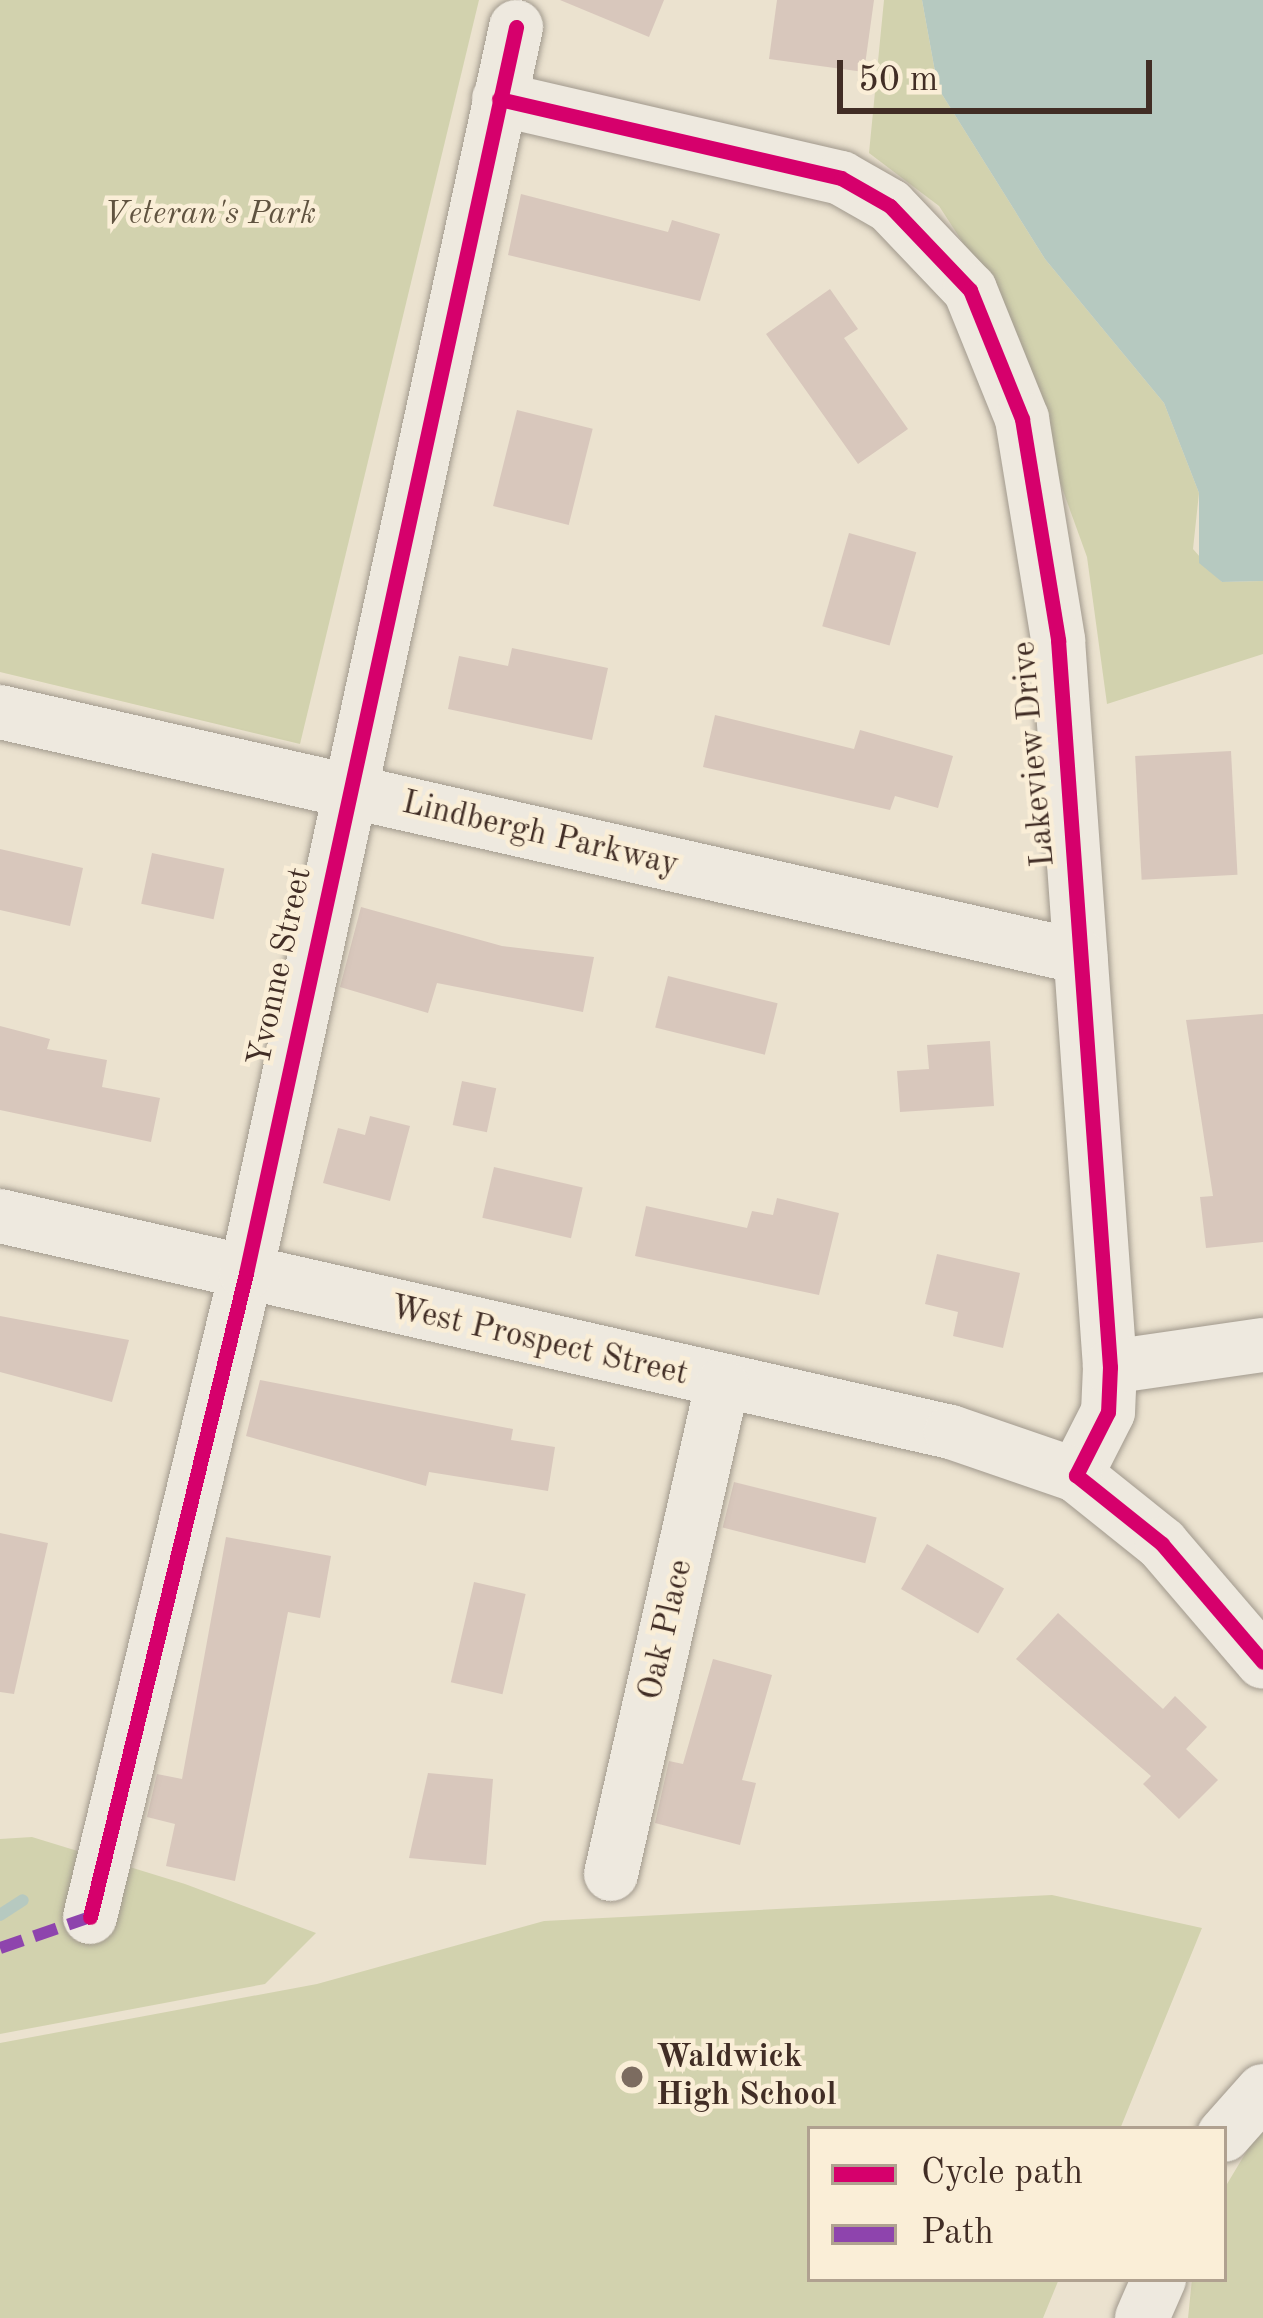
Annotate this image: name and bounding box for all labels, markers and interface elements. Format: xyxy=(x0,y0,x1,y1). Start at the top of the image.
scale bar xyxy=(843,36,1158,110)
text: 50 m xyxy=(858,63,938,99)
park label: Veteran's Park xyxy=(104,195,316,235)
street label: Lakeview Drive xyxy=(1005,639,1065,869)
street label: Lindbergh Parkway xyxy=(398,784,682,886)
street label: Yvonne Street xyxy=(241,864,321,1070)
street label: West Prospect Street xyxy=(386,1289,692,1395)
street label: Oak Place xyxy=(632,1556,702,1704)
place label: Waldwick High School xyxy=(656,2038,837,2116)
marker: Waldwick High School xyxy=(619,2064,645,2090)
legend xyxy=(807,2126,1227,2282)
text: Cycle path xyxy=(921,2156,1083,2192)
text: Path xyxy=(921,2216,994,2252)

